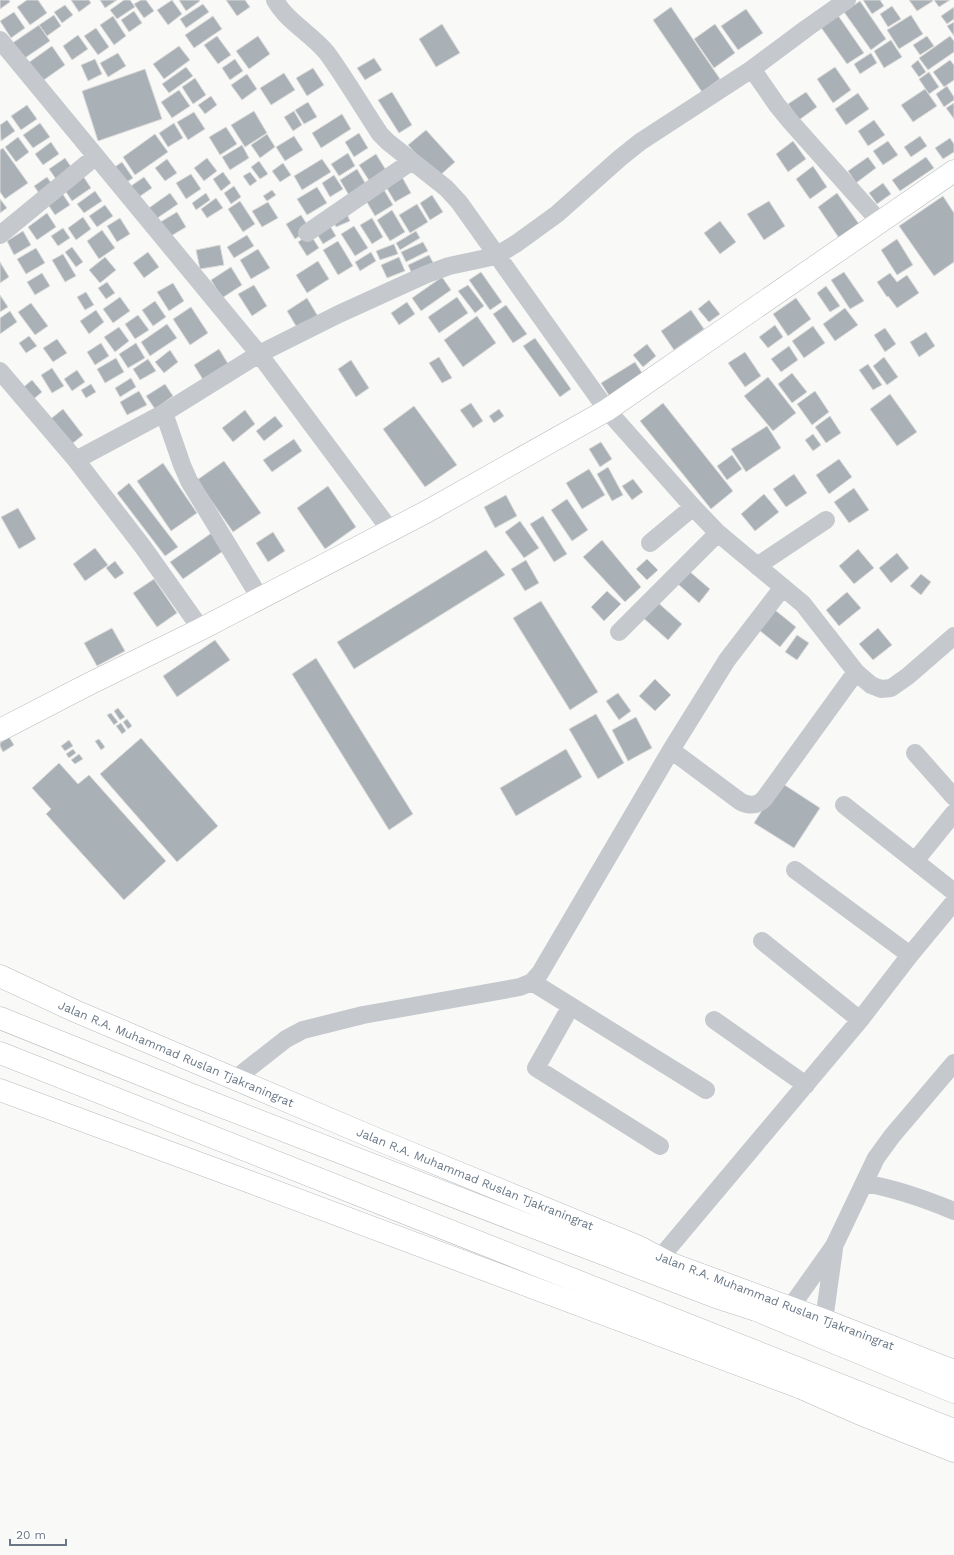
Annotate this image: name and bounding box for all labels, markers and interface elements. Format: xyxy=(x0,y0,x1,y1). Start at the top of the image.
street label: Jalan R.A. Muhammad Ruslan Tjakraningrat xyxy=(56,998,296,1110)
street label: Jalan R.A. Muhammad Ruslan Tjakraningrat xyxy=(354,1125,596,1233)
street label: Jalan R.A. Muhammad Ruslan Tjakraningrat xyxy=(654,1249,896,1353)
scale bar xyxy=(10,1521,66,1547)
text: 20 m xyxy=(16,1528,46,1542)

